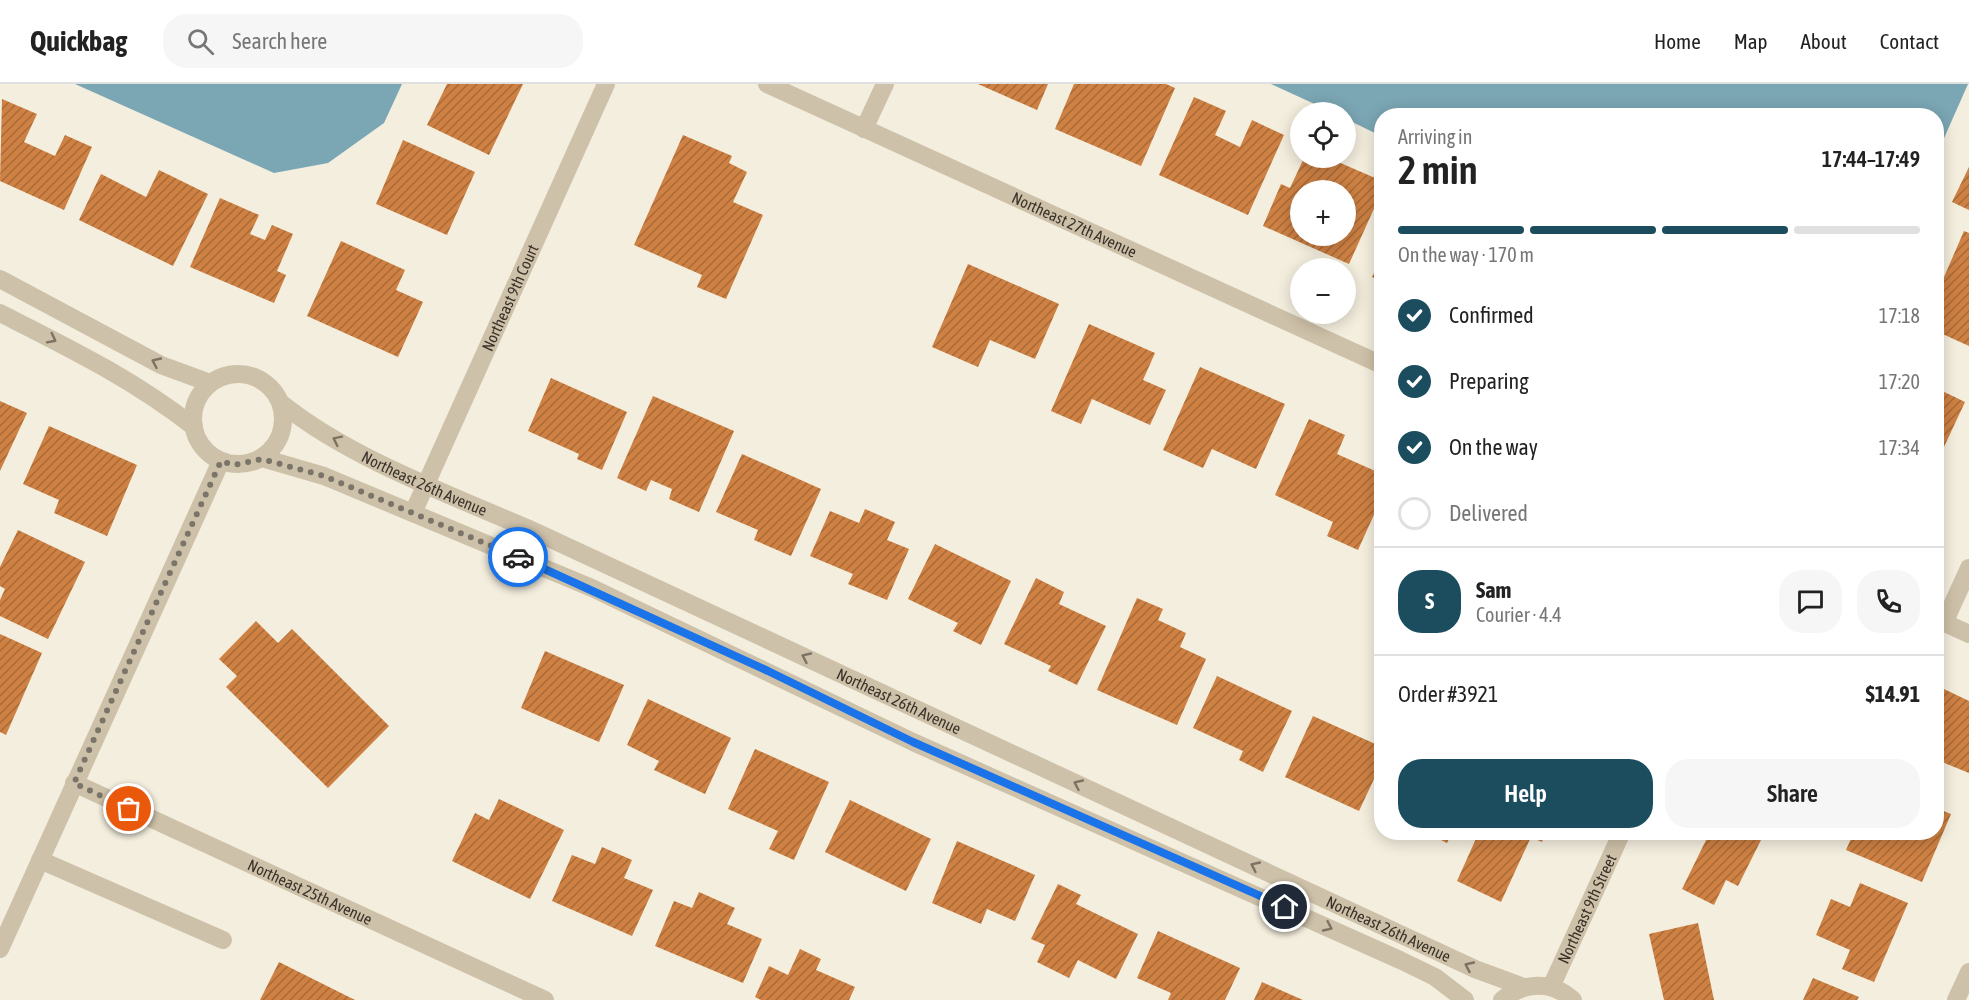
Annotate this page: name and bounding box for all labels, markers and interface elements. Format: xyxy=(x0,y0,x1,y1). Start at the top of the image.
search box xyxy=(163,14,583,68)
text: Quickbag xyxy=(30,25,127,57)
icon: search xyxy=(184,25,217,58)
text: Search here xyxy=(232,28,327,54)
text: Home xyxy=(1654,29,1701,53)
text: Map xyxy=(1734,29,1768,53)
text: About xyxy=(1801,29,1847,53)
text: Contact xyxy=(1880,29,1939,53)
map controls xyxy=(1290,102,1356,324)
button: locate xyxy=(1290,102,1356,168)
text: Arriving in xyxy=(1398,125,1472,148)
text: 17:44–17:49 xyxy=(1822,146,1920,172)
text: 2 min xyxy=(1398,148,1478,192)
button: + xyxy=(1290,180,1356,246)
street label: Northeast 27th Avenue xyxy=(1009,188,1140,261)
street label: Northeast 9th Court xyxy=(478,241,542,354)
text: On the way · 170 m xyxy=(1398,243,1534,266)
button: − xyxy=(1290,258,1356,324)
icon: check xyxy=(1398,299,1431,332)
text: Confirmed xyxy=(1449,302,1534,328)
text: 17:18 xyxy=(1879,304,1920,327)
one-way arrow xyxy=(46,332,57,344)
one-way arrow xyxy=(151,358,162,370)
icon: check xyxy=(1398,365,1431,398)
text: Preparing xyxy=(1449,368,1529,394)
text: 17:20 xyxy=(1879,370,1920,393)
icon: check xyxy=(1398,431,1431,464)
text: On the way xyxy=(1449,434,1538,460)
one-way arrow xyxy=(332,436,343,447)
text: 17:34 xyxy=(1879,436,1920,459)
street label: Northeast 26th Avenue xyxy=(359,447,490,519)
text: Delivered xyxy=(1449,500,1528,526)
courier xyxy=(488,527,548,587)
icon: car xyxy=(502,541,535,574)
button: chat xyxy=(1779,570,1842,633)
button: phone xyxy=(1857,570,1920,633)
text: Sam xyxy=(1476,577,1511,603)
text: S xyxy=(1425,588,1434,614)
text: Courier · 4.4 xyxy=(1476,603,1562,626)
one-way arrow xyxy=(801,653,812,665)
street label: Northeast 26th Avenue xyxy=(834,664,964,738)
text: Order #3921 xyxy=(1398,681,1498,707)
text: $14.91 xyxy=(1865,681,1920,707)
button: Help xyxy=(1398,759,1653,828)
button: Share xyxy=(1665,759,1920,828)
one-way arrow xyxy=(1073,779,1084,791)
pin xyxy=(103,783,154,834)
icon: bag xyxy=(112,792,145,825)
street label: Northeast 9th Street xyxy=(1554,851,1620,966)
street label: Northeast 25th Avenue xyxy=(245,855,375,928)
one-way arrow xyxy=(1250,861,1261,873)
pin xyxy=(1259,881,1310,932)
icon: home xyxy=(1268,890,1301,923)
street label: Northeast 26th Avenue xyxy=(1324,892,1454,965)
one-way arrow xyxy=(1321,919,1332,931)
one-way arrow xyxy=(1465,962,1476,974)

